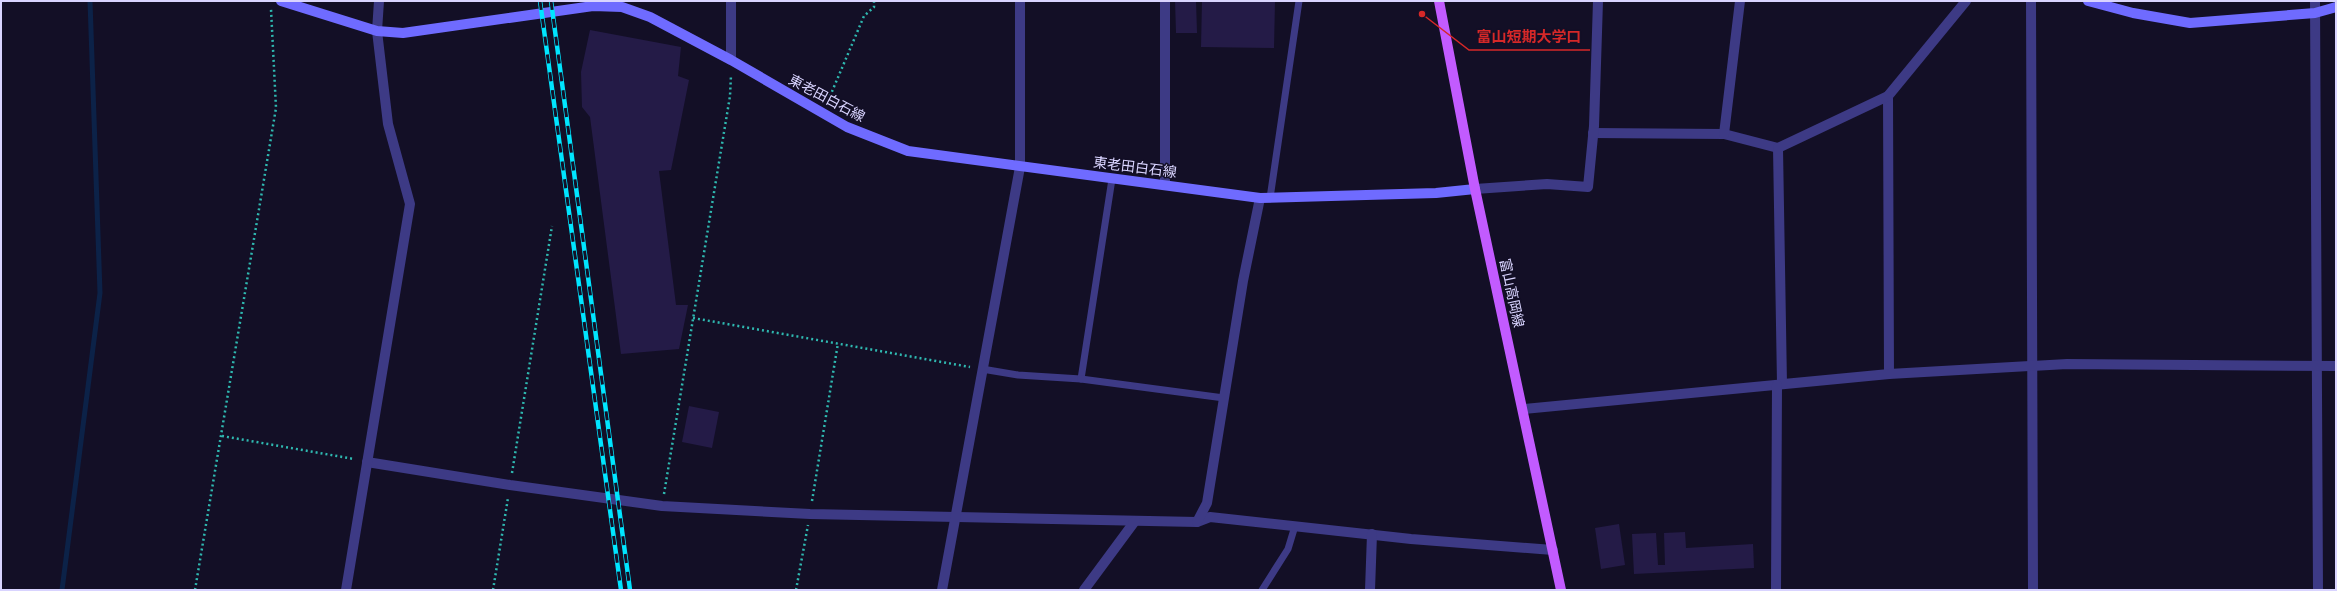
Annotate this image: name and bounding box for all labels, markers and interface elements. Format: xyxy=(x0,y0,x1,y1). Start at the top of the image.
callout: 富山短期大学口 xyxy=(1469,23,1590,50)
text: 富山短期大学口 xyxy=(1476,28,1582,45)
street label: 東老田白石線 xyxy=(786,71,868,125)
street label: 東老田白石線 xyxy=(1092,154,1178,180)
street label: 富山高岡線 xyxy=(1497,257,1527,329)

